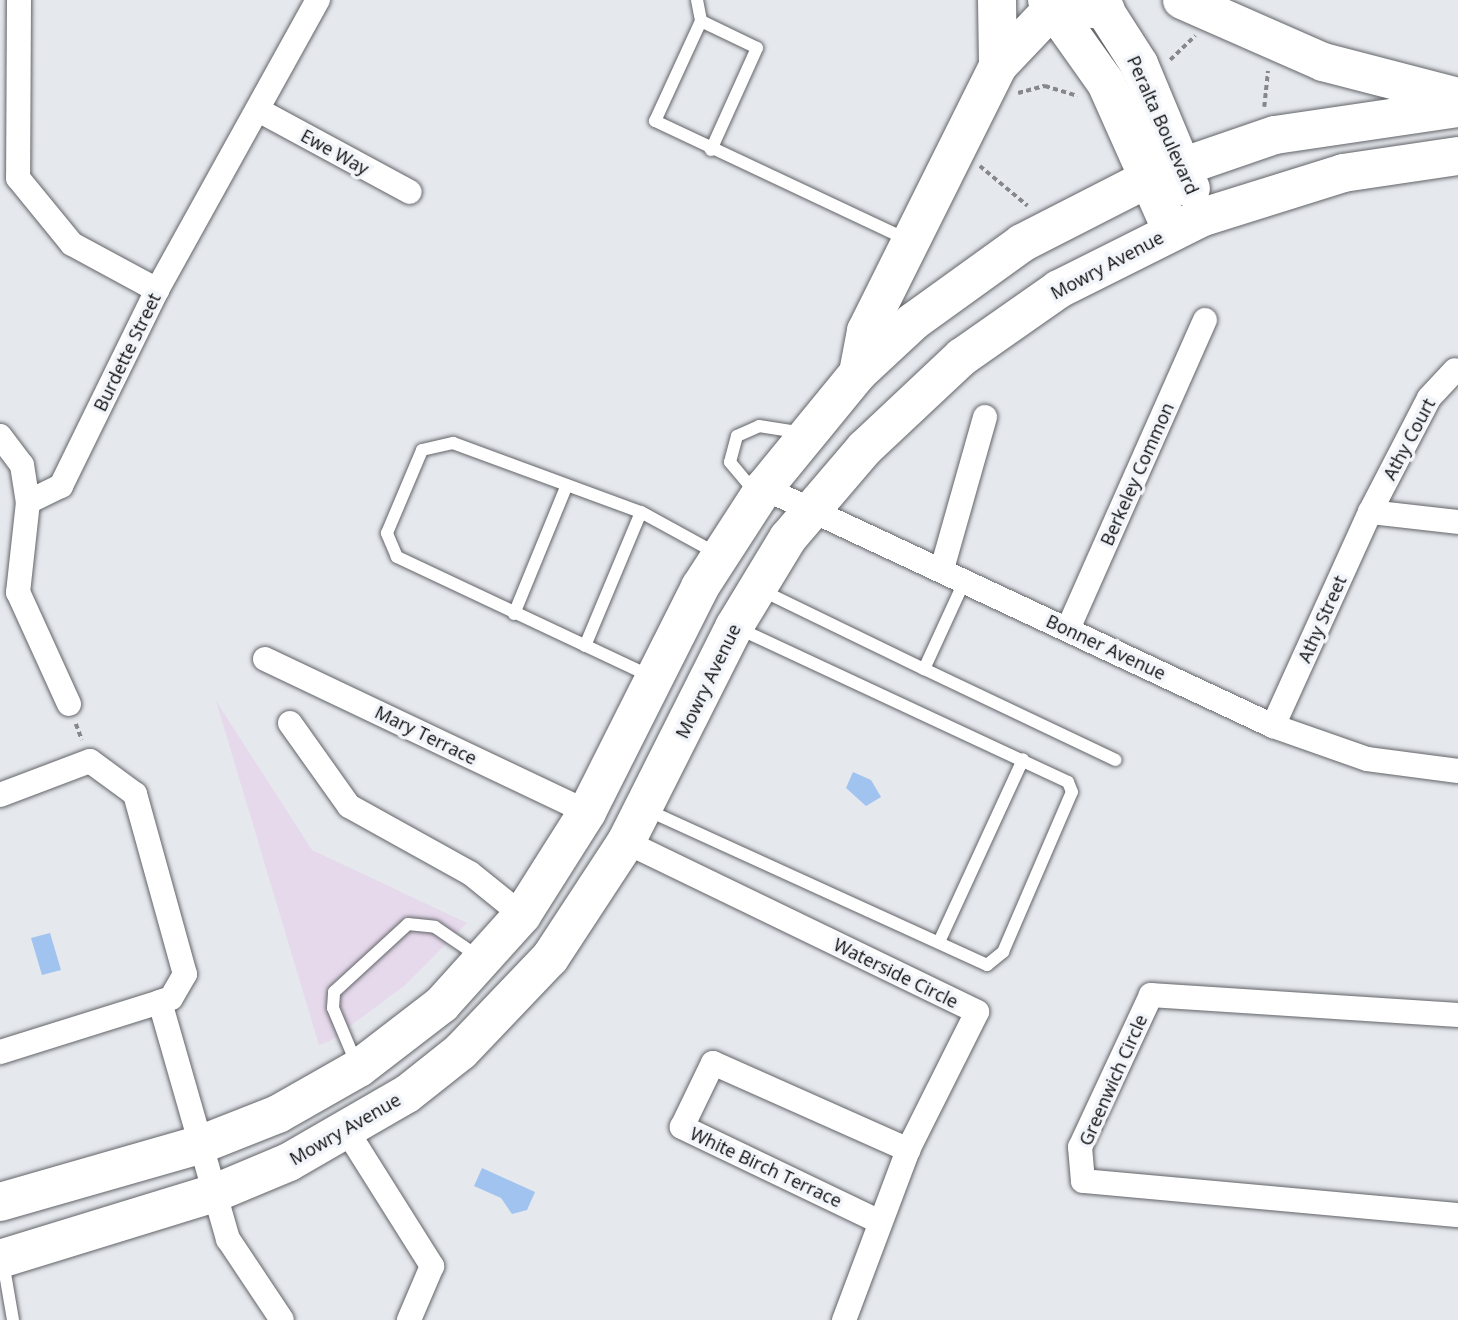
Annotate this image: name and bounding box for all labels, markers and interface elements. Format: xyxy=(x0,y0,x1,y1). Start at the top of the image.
street label: Peralta Boulevard xyxy=(1123,52,1203,198)
street label: Ewe Way xyxy=(297,125,373,179)
street label: Mowry Avenue xyxy=(1047,226,1167,304)
street label: Burdette Street xyxy=(89,289,165,415)
street label: Athy Court xyxy=(1378,394,1440,484)
street label: Berkeley Common xyxy=(1096,399,1178,549)
street label: Athy Street xyxy=(1293,572,1351,666)
street label: Bonner Avenue xyxy=(1043,610,1169,684)
street label: Mowry Avenue xyxy=(671,620,745,742)
street label: Mary Terrace xyxy=(372,701,480,769)
street label: Waterside Circle xyxy=(830,933,962,1013)
street label: Greenwich Circle xyxy=(1074,1011,1152,1149)
street label: Mowry Avenue xyxy=(286,1088,404,1170)
street label: White Birch Terrace xyxy=(687,1122,845,1212)

